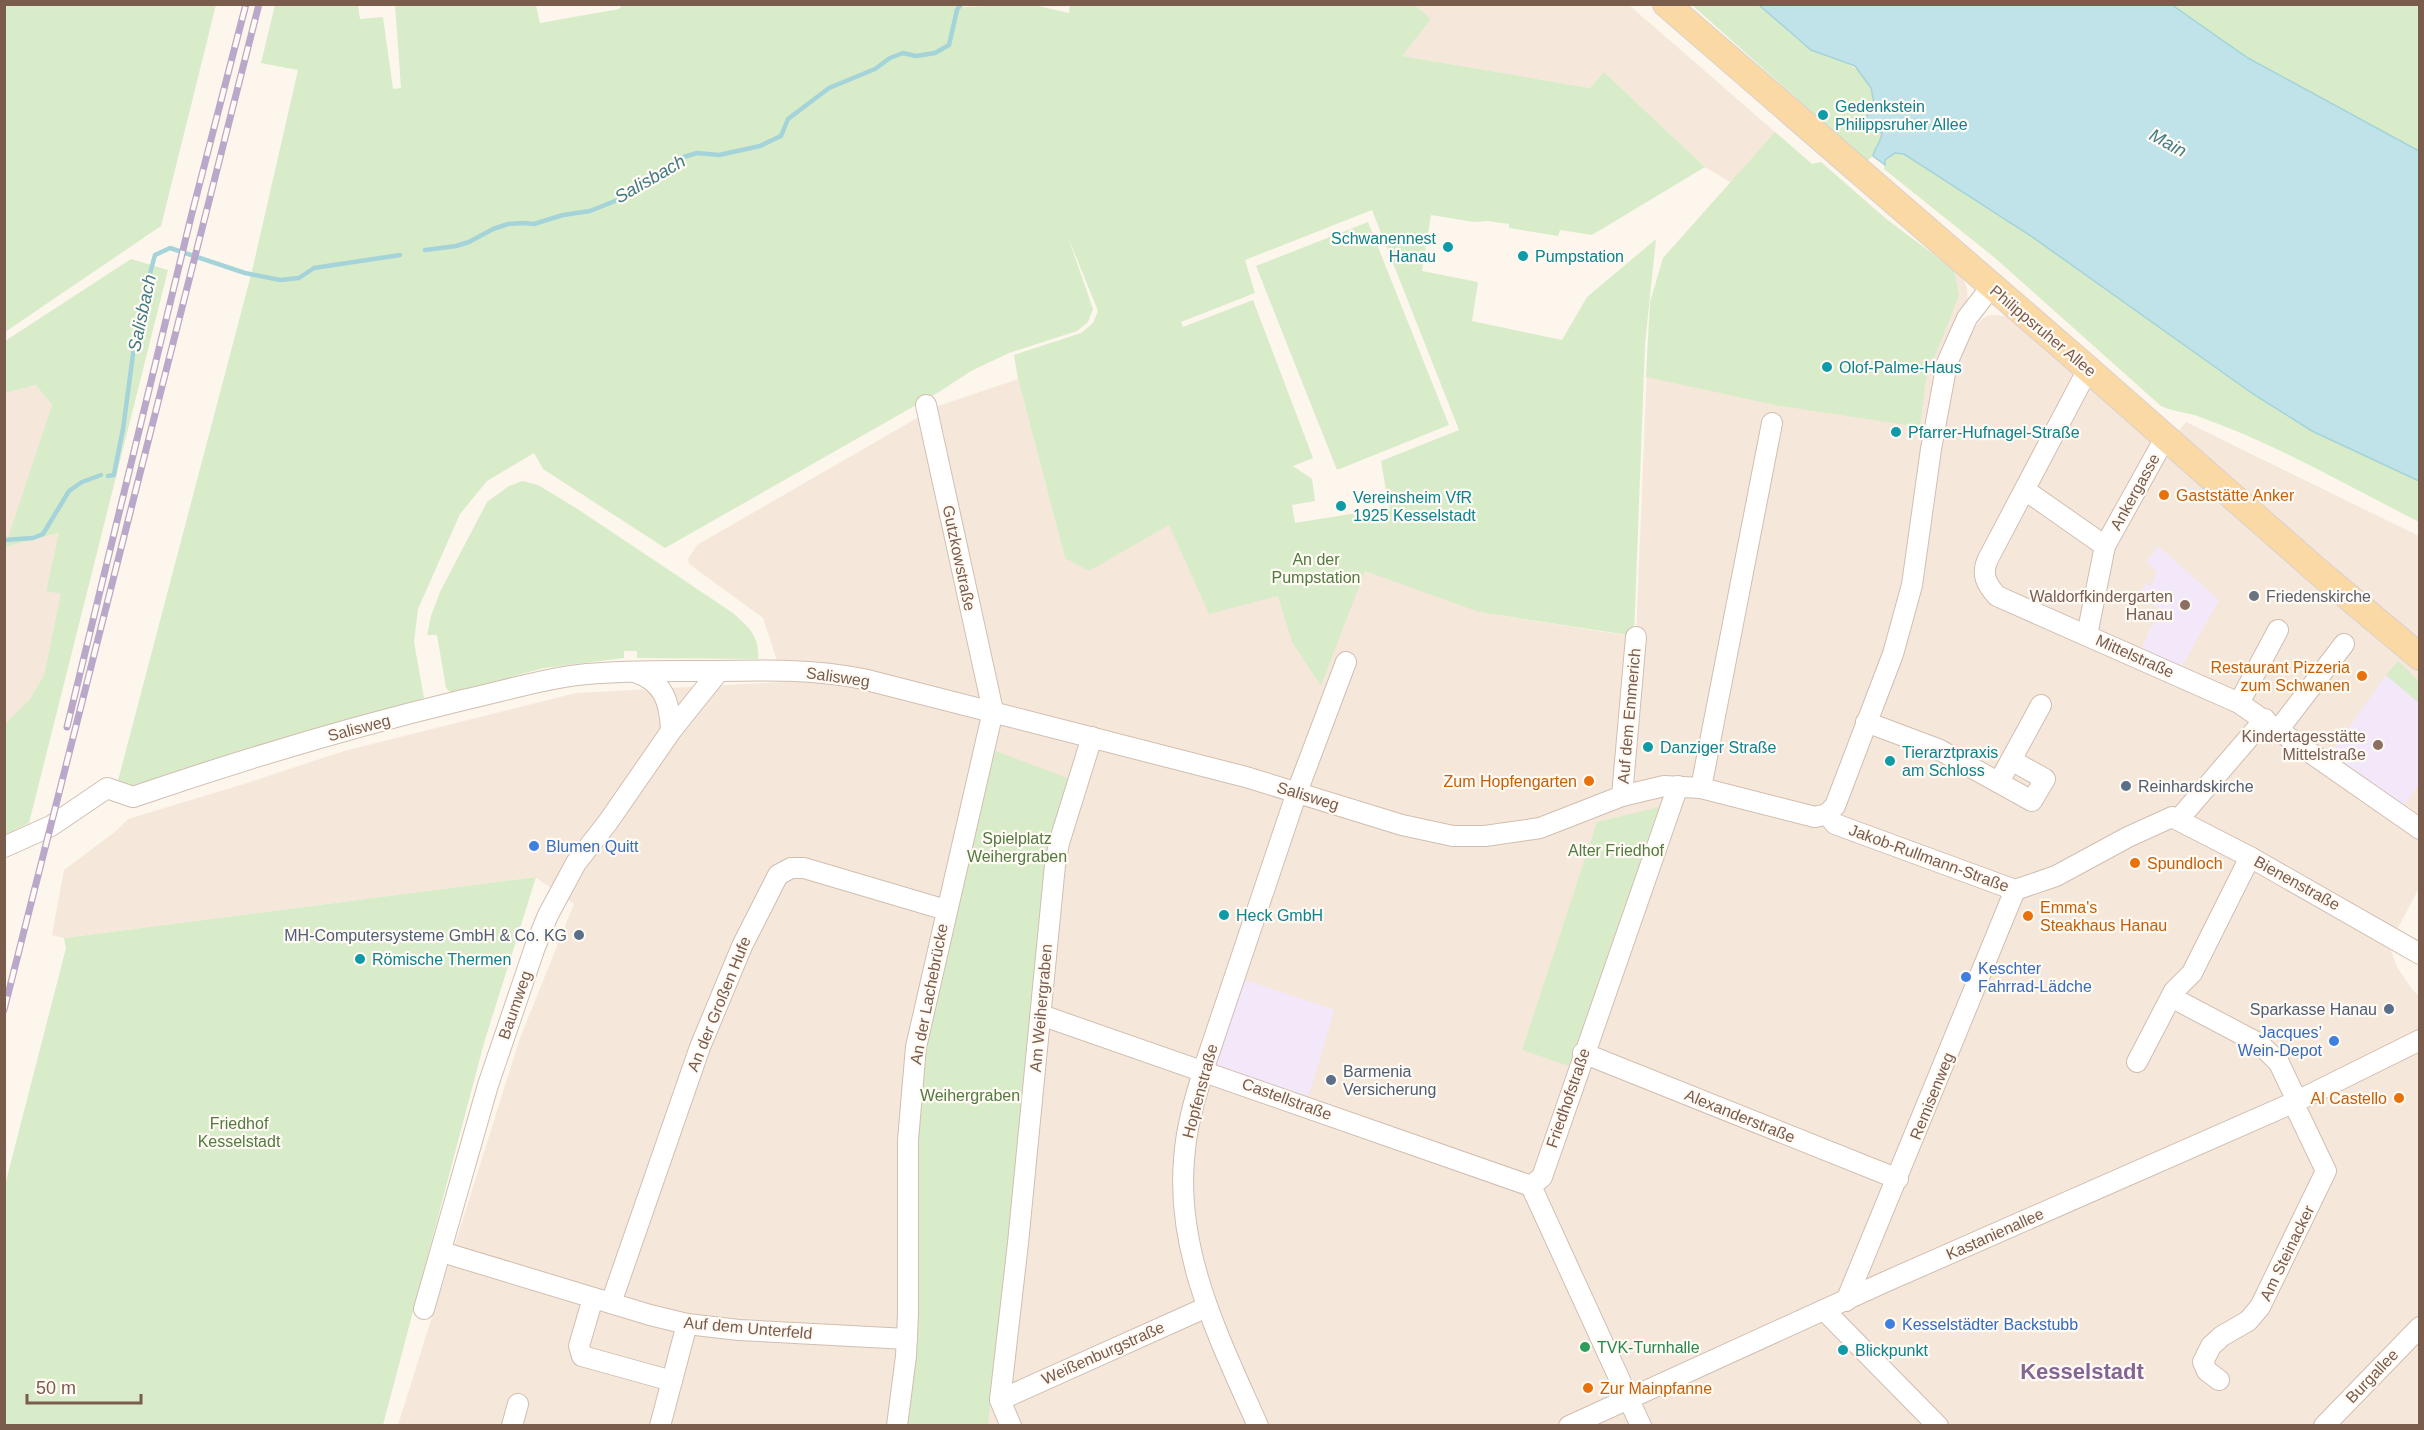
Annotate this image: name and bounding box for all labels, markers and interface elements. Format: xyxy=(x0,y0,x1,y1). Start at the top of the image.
place label: Gedenkstein Philippsruher Allee xyxy=(1835,98,1968,133)
marker: Gedenkstein Philippsruher Allee xyxy=(1816,108,1830,122)
water label: Main xyxy=(2146,125,2190,161)
water label: Salisbach xyxy=(611,151,689,207)
place label: Schwanennest Hanau xyxy=(1331,230,1437,265)
marker: Schwanennest Hanau xyxy=(1441,240,1455,254)
place label: Pumpstation xyxy=(1535,248,1624,265)
marker: Pumpstation xyxy=(1516,249,1530,263)
water label: Salisbach xyxy=(124,273,160,353)
street label: Philippsruher Allee xyxy=(1987,282,2099,380)
place label: Olof-Palme-Haus xyxy=(1839,359,1962,376)
marker: Olof-Palme-Haus xyxy=(1820,360,1834,374)
place label: Pfarrer-Hufnagel-Straße xyxy=(1908,424,2080,441)
marker: Pfarrer-Hufnagel-Straße xyxy=(1889,425,1903,439)
street label: Ankergasse xyxy=(2107,451,2163,533)
place label: Gaststätte Anker xyxy=(2176,487,2295,504)
marker: Gaststätte Anker xyxy=(2157,488,2171,502)
place label: Vereinsheim VfR 1925 Kesselstadt xyxy=(1353,489,1476,524)
marker: Vereinsheim VfR 1925 Kesselstadt xyxy=(1334,499,1348,513)
street label: Gutzkowstraße xyxy=(940,504,979,612)
park label: An der Pumpstation xyxy=(1272,551,1360,586)
place label: Waldorfkindergarten Hanau xyxy=(2030,588,2173,623)
place label: Friedenskirche xyxy=(2266,588,2371,605)
marker: Friedenskirche xyxy=(2247,589,2261,603)
marker: Waldorfkindergarten Hanau xyxy=(2178,598,2192,612)
street label: Mittelstraße xyxy=(2093,631,2177,681)
street label: Auf dem Emmerich xyxy=(1615,647,1643,785)
place label: Restaurant Pizzeria zum Schwanen xyxy=(2210,659,2350,694)
street label: Salisweg xyxy=(805,664,871,690)
marker: Restaurant Pizzeria zum Schwanen xyxy=(2355,669,2369,683)
street label: Salisweg xyxy=(326,712,392,744)
place label: Kindertagesstätte Mittelstraße xyxy=(2241,728,2366,763)
marker: Kindertagesstätte Mittelstraße xyxy=(2371,738,2385,752)
place label: Danziger Straße xyxy=(1660,739,1777,756)
marker: Danziger Straße xyxy=(1641,740,1655,754)
place label: Tierarztpraxis am Schloss xyxy=(1902,744,1998,779)
marker: Tierarztpraxis am Schloss xyxy=(1883,754,1897,768)
place label: Zum Hopfengarten xyxy=(1444,773,1577,790)
marker: Zum Hopfengarten xyxy=(1582,774,1596,788)
place label: Reinhardskirche xyxy=(2138,778,2254,795)
street label: Salisweg xyxy=(1275,779,1341,813)
marker: Reinhardskirche xyxy=(2119,779,2133,793)
street label: Jakob-Rullmann-Straße xyxy=(1847,821,2011,895)
park label: Spielplatz Weihergraben xyxy=(967,830,1067,865)
place label: Blumen Quitt xyxy=(546,838,639,855)
marker: Blumen Quitt xyxy=(527,839,541,853)
park label: Alter Friedhof xyxy=(1568,842,1665,859)
street label: Bienenstraße xyxy=(2251,852,2343,914)
place label: Spundloch xyxy=(2147,855,2223,872)
marker: Spundloch xyxy=(2128,856,2142,870)
place label: Emma's Steakhaus Hanau xyxy=(2040,899,2167,934)
place label: Heck GmbH xyxy=(1236,907,1323,924)
marker: Heck GmbH xyxy=(1217,908,1231,922)
marker: Emma's Steakhaus Hanau xyxy=(2021,909,2035,923)
street label: An der Lachebrücke xyxy=(907,922,951,1066)
place label: MH-Computersysteme GmbH & Co. KG xyxy=(284,927,567,944)
marker: MH-Computersysteme GmbH & Co. KG xyxy=(572,928,586,942)
street label: An der Großen Hufe xyxy=(684,934,754,1074)
street label: Am Weihergraben xyxy=(1027,943,1055,1073)
place label: Römische Thermen xyxy=(372,951,511,968)
marker: Römische Thermen xyxy=(353,952,367,966)
place label: Keschter Fahrrad-Lädche xyxy=(1978,960,2092,995)
street label: Baumweg xyxy=(495,969,535,1041)
marker: Keschter Fahrrad-Lädche xyxy=(1959,970,1973,984)
place label: Sparkasse Hanau xyxy=(2250,1001,2377,1018)
marker: Sparkasse Hanau xyxy=(2382,1002,2396,1016)
place label: Jacques’ Wein-Depot xyxy=(2238,1024,2323,1059)
marker: Jacques’ Wein-Depot xyxy=(2327,1034,2341,1048)
street label: Hopfenstraße xyxy=(1179,1042,1221,1140)
street label: Friedhofstraße xyxy=(1543,1046,1593,1150)
street label: Remisenweg xyxy=(1907,1050,1957,1142)
place label: Barmenia Versicherung xyxy=(1343,1063,1436,1098)
marker: Barmenia Versicherung xyxy=(1324,1073,1338,1087)
street label: Castellstraße xyxy=(1240,1075,1334,1123)
street label: Alexanderstraße xyxy=(1682,1086,1798,1146)
park label: Weihergraben xyxy=(920,1087,1020,1104)
place label: Al Castello xyxy=(2311,1090,2387,1107)
marker: Al Castello xyxy=(2392,1091,2406,1105)
park label: Friedhof Kesselstadt xyxy=(198,1115,281,1150)
street label: Am Steinacker xyxy=(2257,1202,2318,1303)
street label: Kastanienallee xyxy=(1944,1205,2046,1263)
street label: Auf dem Unterfeld xyxy=(683,1314,813,1342)
place label: Kesselstädter Backstubb xyxy=(1902,1316,2078,1333)
marker: Kesselstädter Backstubb xyxy=(1883,1317,1897,1331)
street label: Weißenburgstraße xyxy=(1039,1318,1167,1388)
place label: TVK-Turnhalle xyxy=(1597,1339,1700,1356)
marker: TVK-Turnhalle xyxy=(1578,1340,1592,1354)
place label: Blickpunkt xyxy=(1855,1342,1928,1359)
marker: Blickpunkt xyxy=(1836,1343,1850,1357)
street label: Burgallee xyxy=(2342,1346,2402,1406)
district label: Kesselstadt xyxy=(2020,1359,2144,1384)
scale bar xyxy=(27,1367,141,1405)
text: 50 m xyxy=(36,1378,76,1398)
place label: Zur Mainpfanne xyxy=(1600,1380,1712,1397)
marker: Zur Mainpfanne xyxy=(1581,1381,1595,1395)

